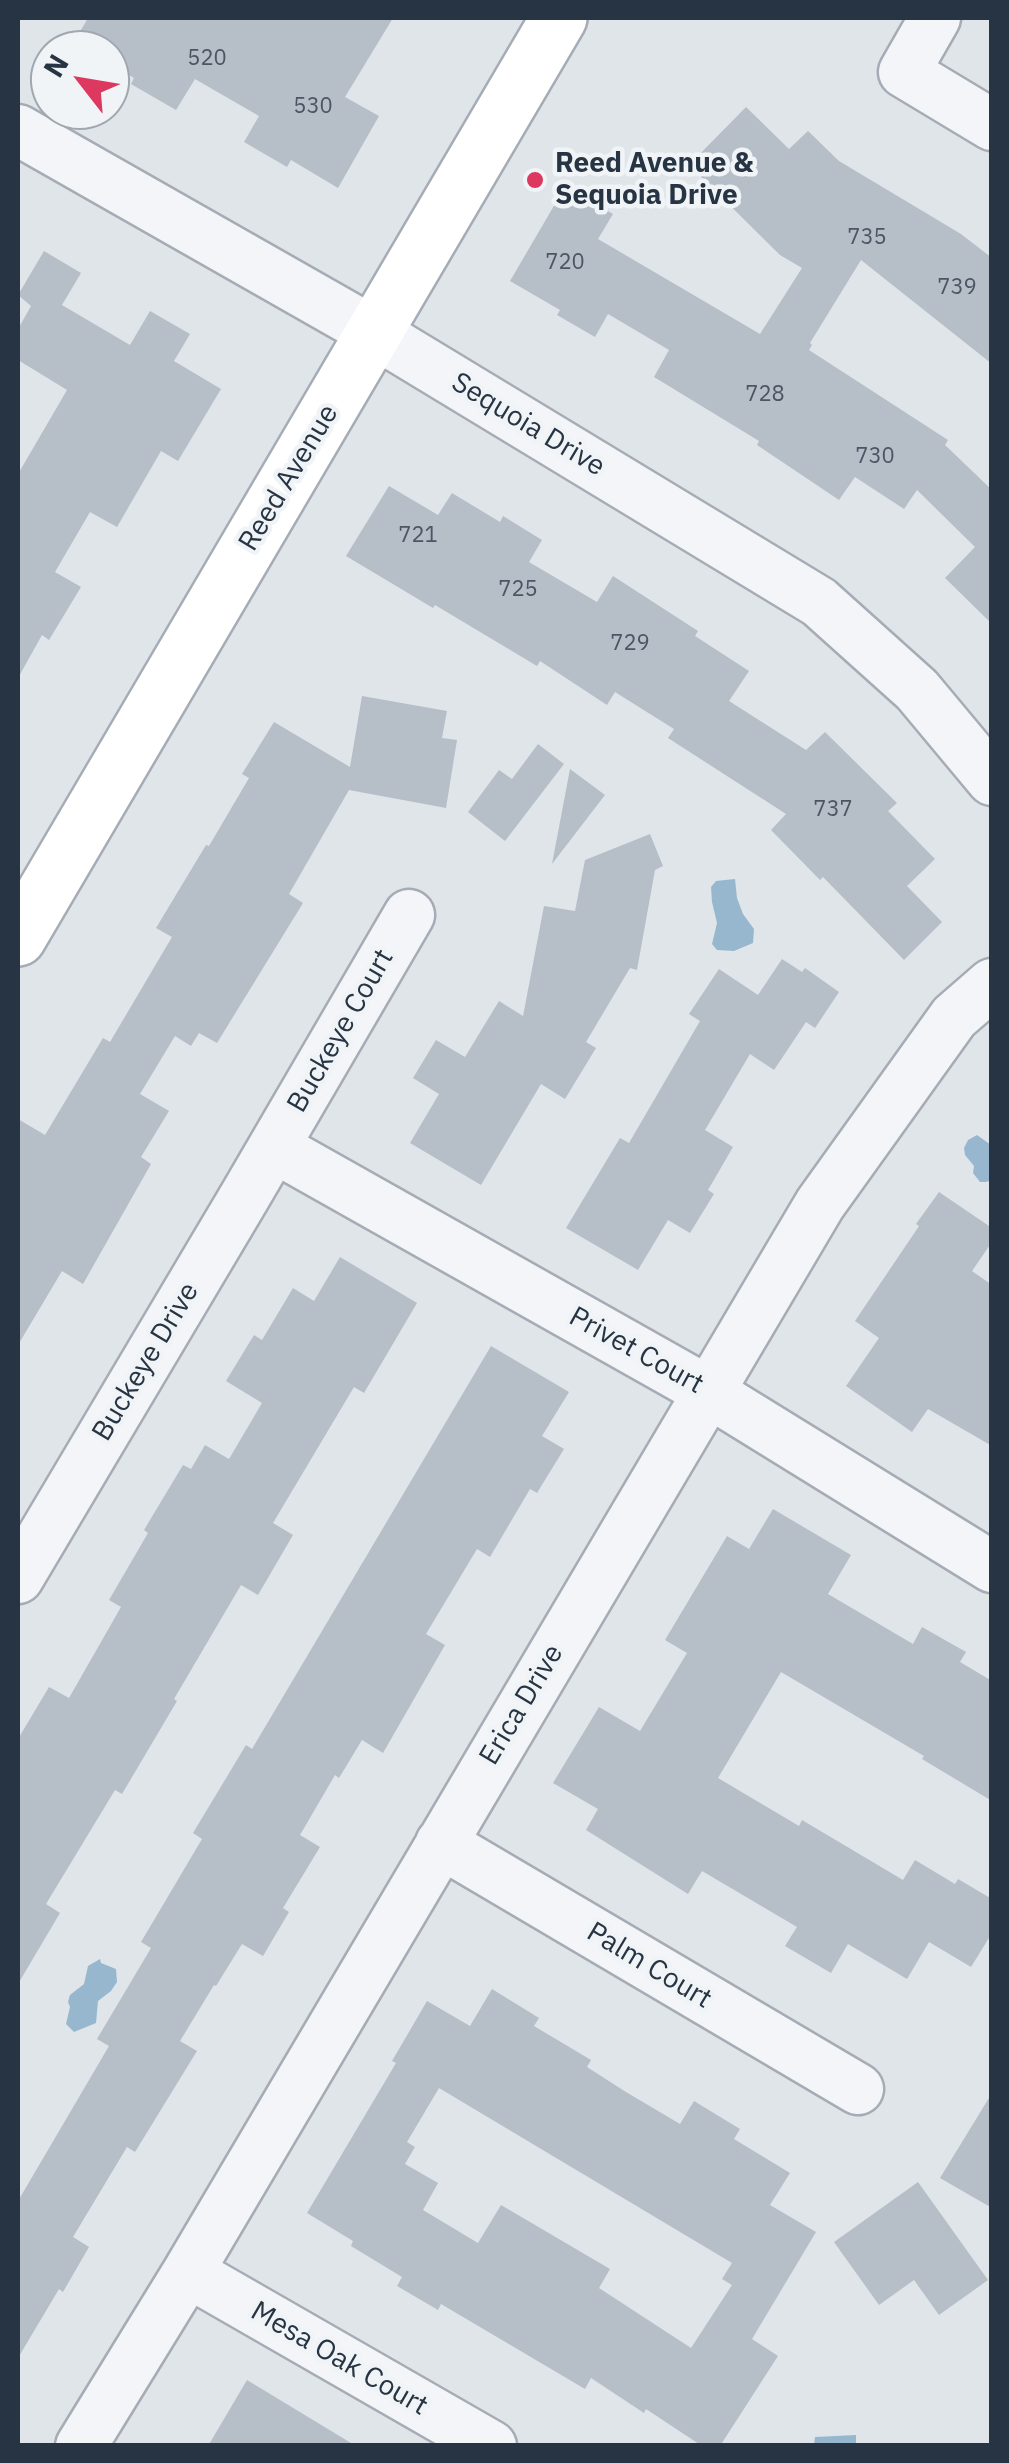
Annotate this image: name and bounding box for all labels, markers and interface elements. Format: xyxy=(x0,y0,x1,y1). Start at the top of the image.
north arrow xyxy=(30,30,130,130)
house number: 520 xyxy=(187,46,227,72)
text: N xyxy=(34,47,77,84)
house number: 530 xyxy=(293,94,333,120)
place label: Reed Avenue & Sequoia Drive xyxy=(555,147,753,213)
marker: Reed Avenue & Sequoia Drive xyxy=(524,169,546,191)
house number: 735 xyxy=(847,225,887,251)
house number: 720 xyxy=(545,250,585,276)
house number: 739 xyxy=(937,275,977,301)
street label: Sequoia Drive xyxy=(445,366,611,484)
house number: 728 xyxy=(745,382,785,408)
street label: Reed Avenue xyxy=(232,399,346,557)
house number: 730 xyxy=(855,444,895,470)
house number: 721 xyxy=(398,523,438,549)
house number: 725 xyxy=(498,577,538,603)
house number: 729 xyxy=(610,631,650,657)
house number: 737 xyxy=(813,797,853,823)
street label: Buckeye Court xyxy=(281,943,401,1119)
street label: Buckeye Drive xyxy=(86,1277,206,1447)
street label: Privet Court xyxy=(563,1300,709,1402)
street label: Erica Drive xyxy=(473,1639,571,1771)
street label: Palm Court xyxy=(581,1916,717,2016)
street label: Mesa Oak Court xyxy=(245,2295,433,2423)

